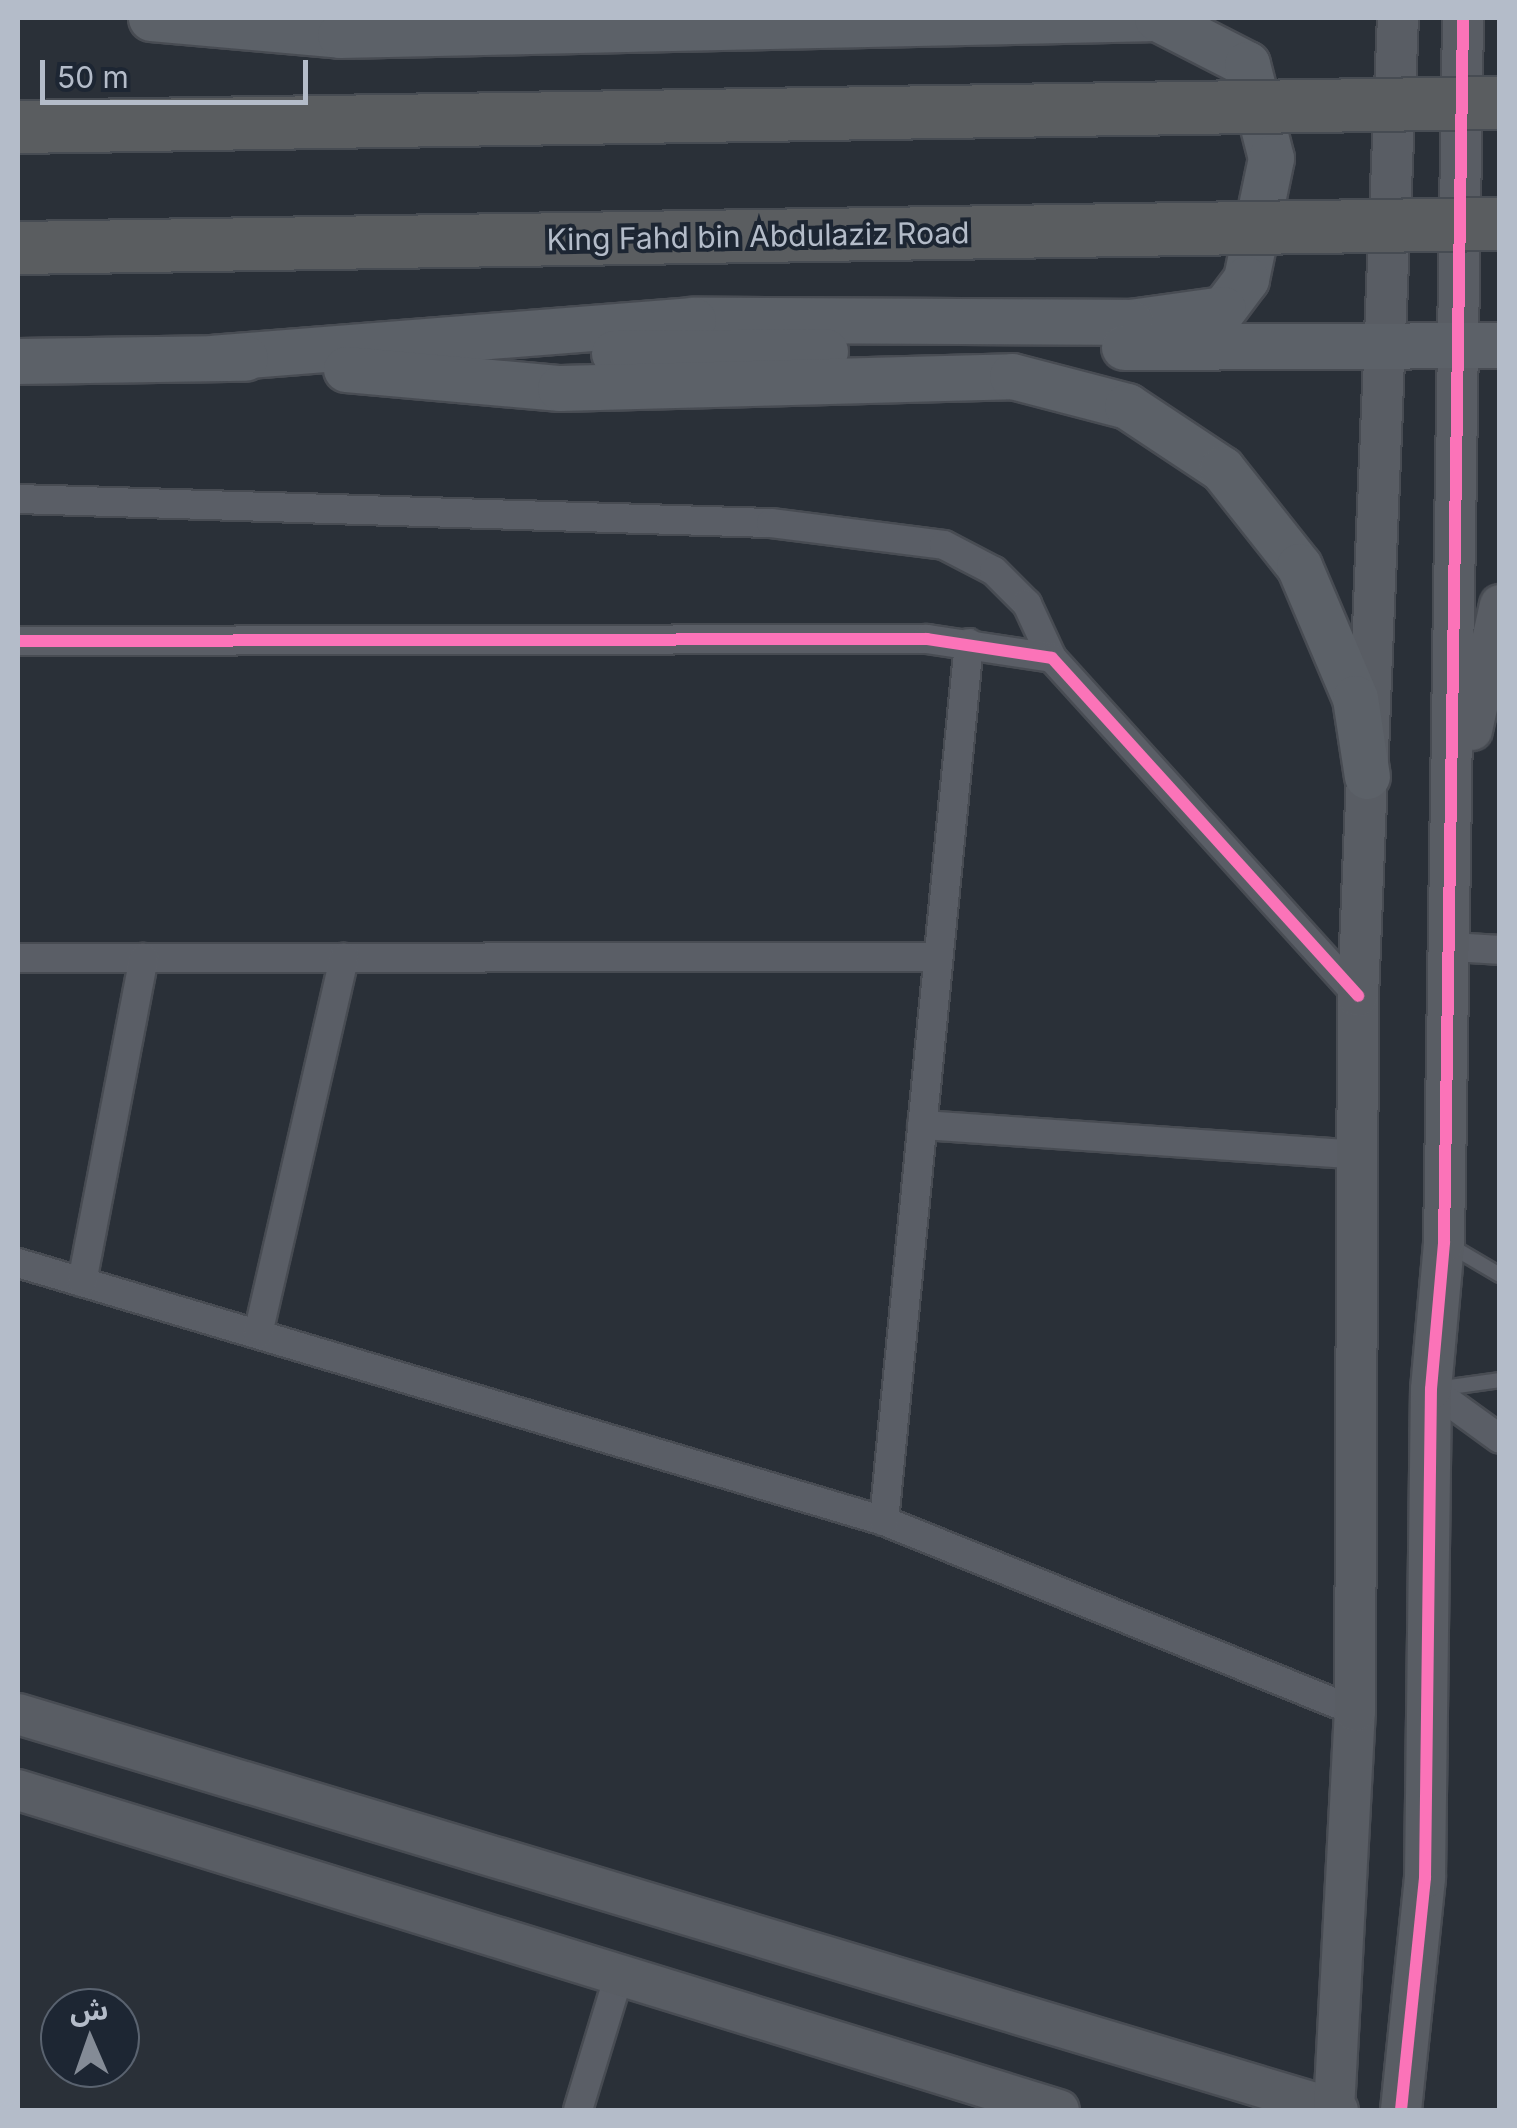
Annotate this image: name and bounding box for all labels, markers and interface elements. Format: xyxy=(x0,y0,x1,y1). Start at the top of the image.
scale bar xyxy=(45,40,312,102)
text: 50 m xyxy=(57,59,129,95)
street label: King Fahd bin Abdulaziz Road xyxy=(546,214,970,258)
north arrow xyxy=(40,1988,140,2088)
text: ش xyxy=(69,1992,109,2028)

